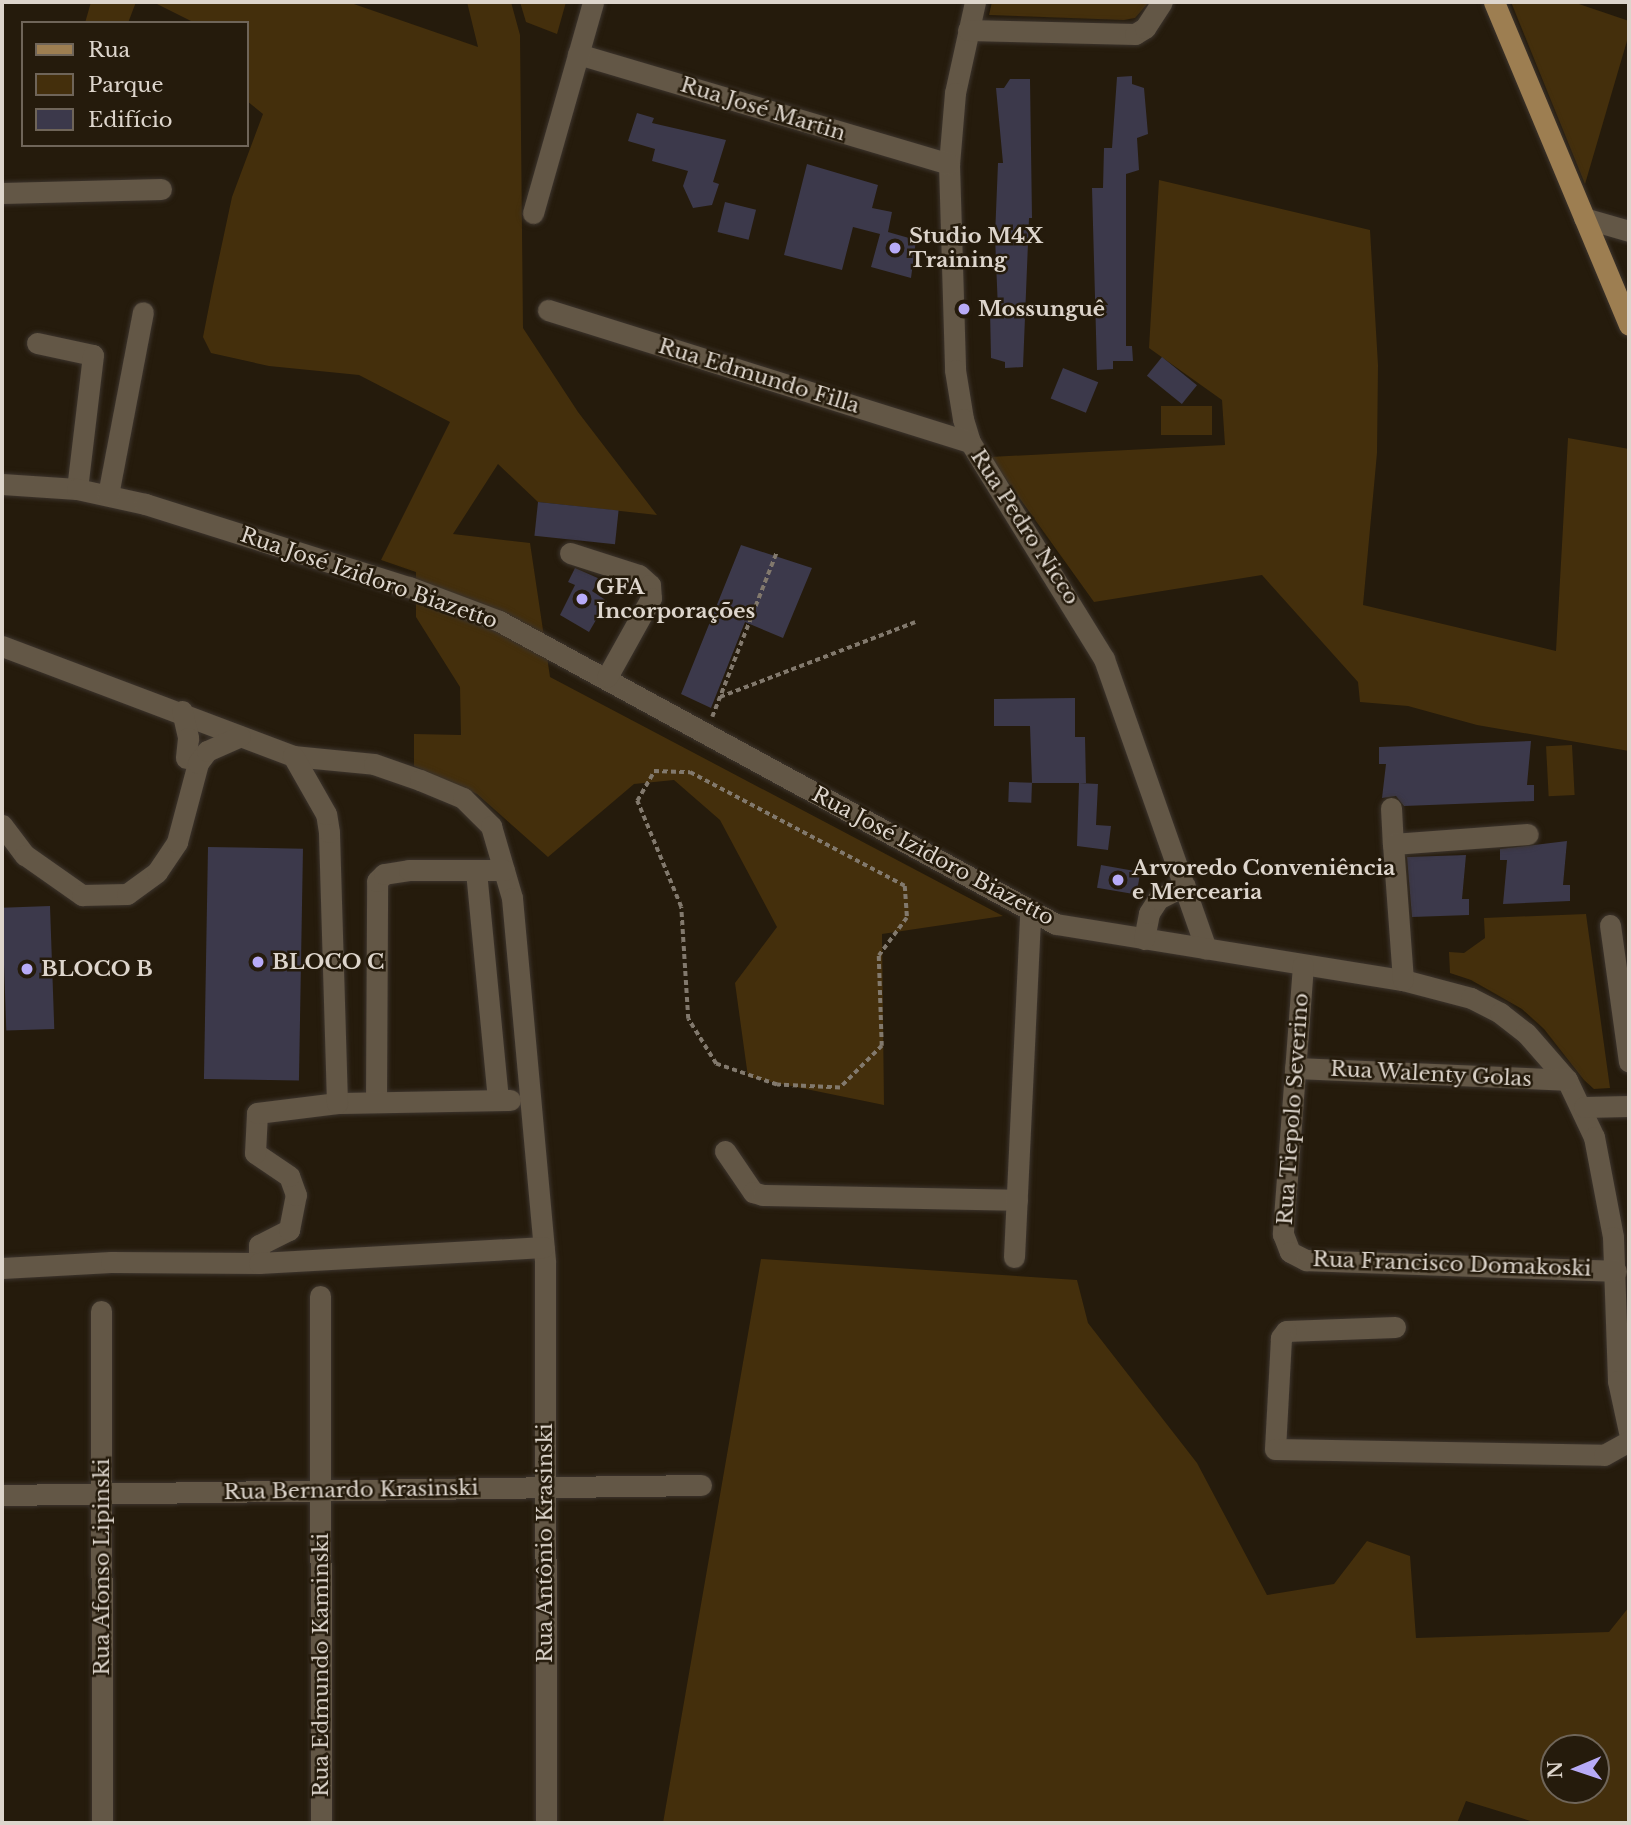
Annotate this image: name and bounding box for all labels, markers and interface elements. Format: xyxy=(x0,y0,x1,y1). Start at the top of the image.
legend xyxy=(21,21,248,147)
text: Rua xyxy=(88,37,130,63)
text: Parque xyxy=(88,72,163,98)
street label: Rua José Martin xyxy=(677,72,849,146)
text: Edifício xyxy=(88,107,173,133)
place label: Studio M4X Training xyxy=(909,223,1043,273)
marker: Studio M4X Training xyxy=(887,240,903,256)
place label: Mossunguê xyxy=(978,296,1105,322)
marker: Mossunguê xyxy=(956,301,972,317)
street label: Rua Edmundo Filla xyxy=(655,333,863,419)
street label: Rua Pedro Nicco xyxy=(965,445,1085,609)
street label: Rua José Izidoro Biazetto xyxy=(237,522,501,634)
place label: GFA Incorporações xyxy=(596,574,755,624)
marker: GFA Incorporações xyxy=(574,591,590,607)
street label: Rua José Izidoro Biazetto xyxy=(808,781,1058,931)
place label: Arvoredo Conveniência e Mercearia xyxy=(1132,855,1395,905)
marker: Arvoredo Conveniência e Mercearia xyxy=(1110,872,1126,888)
place label: BLOCO C xyxy=(272,949,384,975)
marker: BLOCO C xyxy=(250,954,266,970)
place label: BLOCO B xyxy=(41,956,153,982)
marker: BLOCO B xyxy=(19,961,35,977)
street label: Rua Tiepolo Severino xyxy=(1272,992,1314,1226)
street label: Rua Walenty Golas xyxy=(1329,1056,1533,1092)
street label: Rua Francisco Domakoski xyxy=(1312,1247,1592,1281)
street label: Rua Antônio Krasinski xyxy=(532,1423,558,1663)
street label: Rua Afonso Lipinski xyxy=(89,1458,115,1676)
street label: Rua Bernardo Krasinski xyxy=(223,1475,479,1505)
street label: Rua Edmundo Kaminski xyxy=(308,1533,334,1797)
north arrow xyxy=(1540,1734,1610,1804)
text: N xyxy=(1544,1760,1567,1779)

